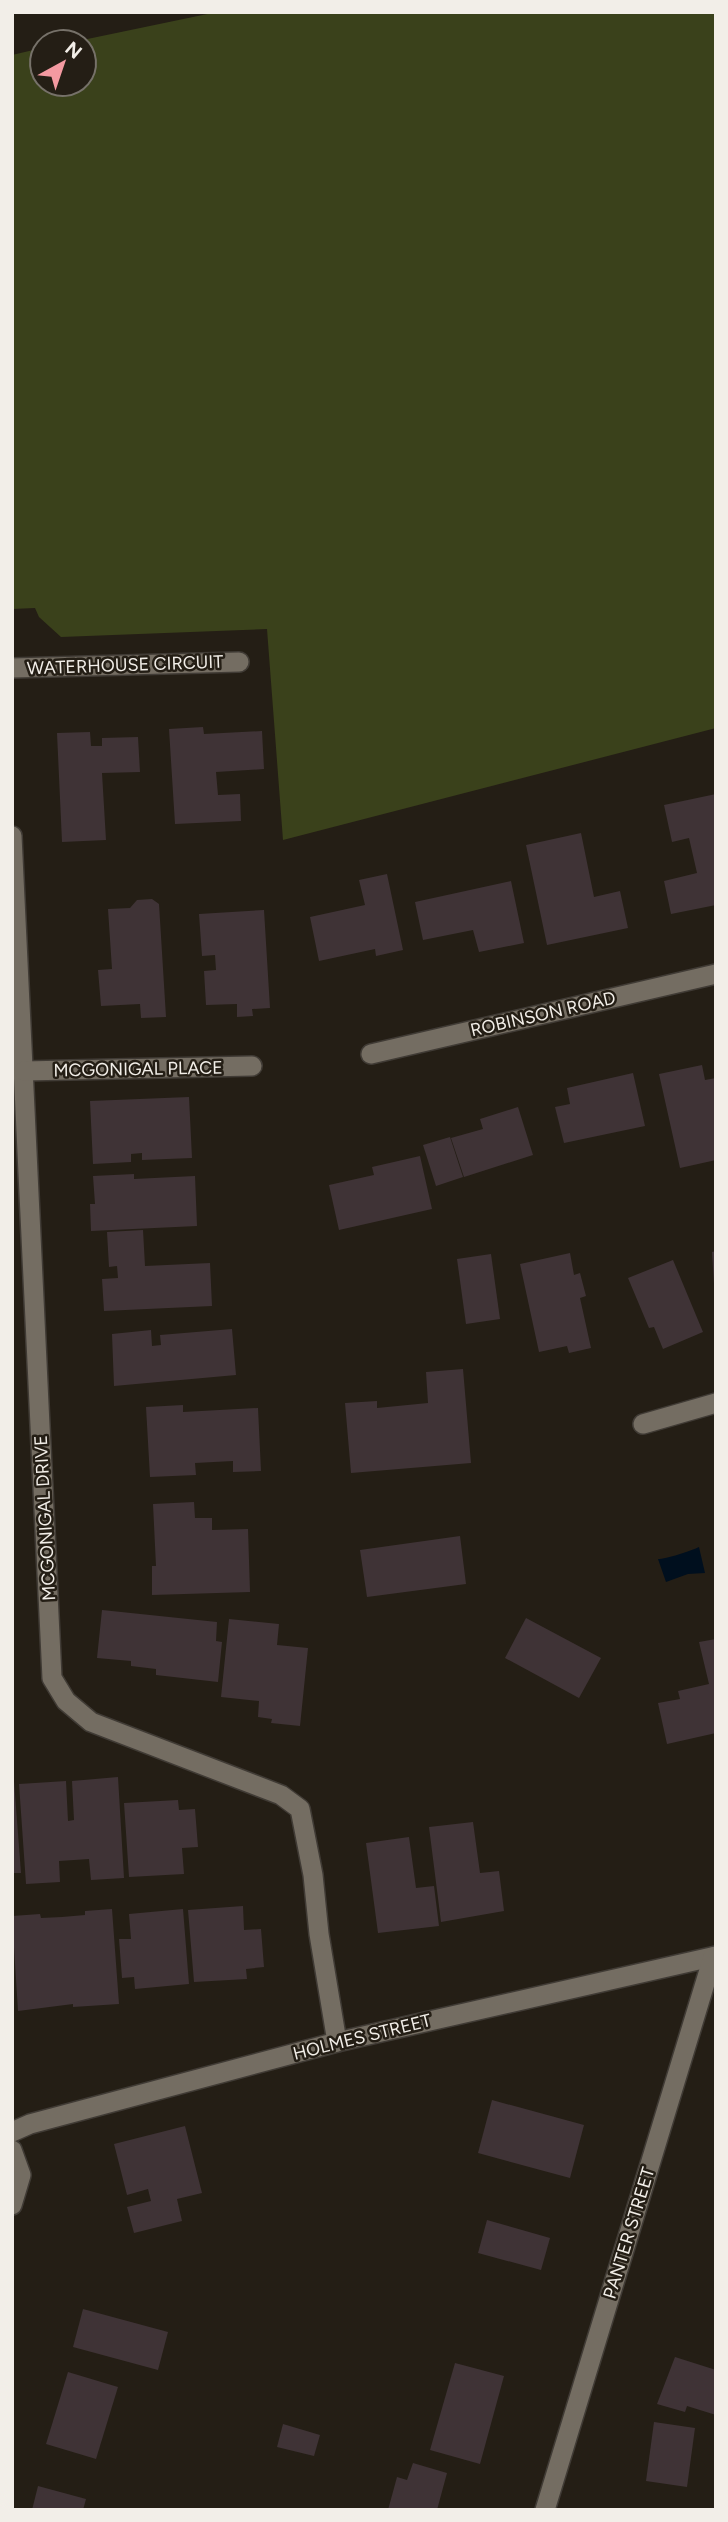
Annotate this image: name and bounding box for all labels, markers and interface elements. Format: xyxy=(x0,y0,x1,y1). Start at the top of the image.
north arrow xyxy=(28,28,98,98)
text: N xyxy=(61,37,87,64)
street label: WATERHOUSE CIRCUIT xyxy=(26,651,224,679)
street label: ROBINSON ROAD xyxy=(468,987,618,1041)
street label: MCGONIGAL PLACE xyxy=(53,1057,223,1081)
street label: MCGONIGAL DRIVE xyxy=(30,1435,60,1601)
street label: HOLMES STREET xyxy=(291,2009,433,2065)
street label: PANTER STREET xyxy=(599,2165,659,2301)

